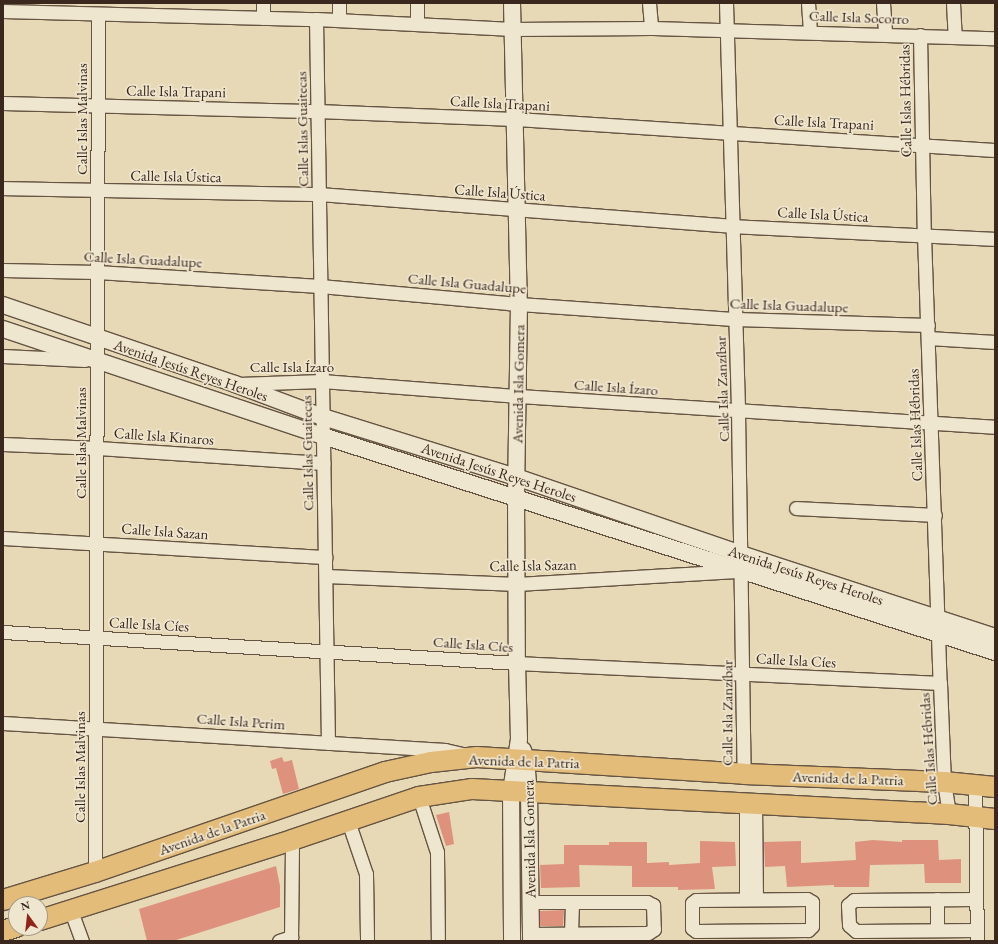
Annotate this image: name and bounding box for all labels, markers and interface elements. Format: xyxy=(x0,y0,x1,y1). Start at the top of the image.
street label: Calle Isla Socorro xyxy=(809,6,909,28)
street label: Calle Islas Hébridas xyxy=(895,44,915,158)
street label: Calle Islas Malvinas xyxy=(73,63,91,175)
street label: Calle Islas Guaitecas xyxy=(292,71,312,187)
street label: Calle Isla Trapani xyxy=(126,81,226,101)
street label: Calle Isla Trapani xyxy=(450,91,550,115)
street label: Calle Isla Trapani xyxy=(774,110,874,134)
street label: Calle Isla Ústica xyxy=(130,166,222,186)
street label: Calle Isla Ústica xyxy=(454,180,546,204)
street label: Calle Isla Ústica xyxy=(777,203,869,225)
street label: Calle Isla Guadalupe xyxy=(83,247,203,271)
street label: Calle Isla Guadalupe xyxy=(407,269,527,297)
street label: Calle Isla Guadalupe xyxy=(729,294,849,316)
street label: Avenida Isla Gomera xyxy=(508,324,528,444)
street label: Avenida Jesús Reyes Heroles xyxy=(111,335,271,405)
street label: Calle Isla Zanzíbar xyxy=(711,336,733,442)
street label: Calle Isla Ízaro xyxy=(250,358,334,376)
street label: Calle Islas Hébridas xyxy=(904,368,926,482)
street label: Calle Isla Ízaro xyxy=(573,375,659,399)
street label: Calle Islas Malvinas xyxy=(72,387,90,499)
street label: Calle Islas Guaitecas xyxy=(297,395,317,511)
street label: Calle Isla Kinaros xyxy=(113,424,215,448)
street label: Avenida Jesús Reyes Heroles xyxy=(419,438,579,506)
street label: Calle Isla Sazan xyxy=(121,519,209,543)
street label: Avenida Jesús Reyes Heroles xyxy=(726,541,886,609)
street label: Calle Isla Sazan xyxy=(489,555,577,575)
street label: Calle Isla Cíes xyxy=(108,613,190,635)
street label: Calle Isla Cíes xyxy=(432,632,514,656)
street label: Calle Isla Cíes xyxy=(755,649,837,671)
street label: Calle Isla Zanzíbar xyxy=(718,660,736,766)
street label: Calle Islas Hébridas xyxy=(915,692,941,806)
street label: Calle Isla Perim xyxy=(196,709,286,733)
street label: Calle Islas Malvinas xyxy=(71,711,89,823)
street label: Avenida de la Patria xyxy=(468,750,580,772)
street label: Avenida de la Patria xyxy=(792,767,904,789)
street label: Avenida Isla Gomera xyxy=(519,779,539,899)
street label: Avenida de la Patria xyxy=(156,805,268,859)
north arrow xyxy=(8,896,48,936)
text: N xyxy=(19,897,31,913)

